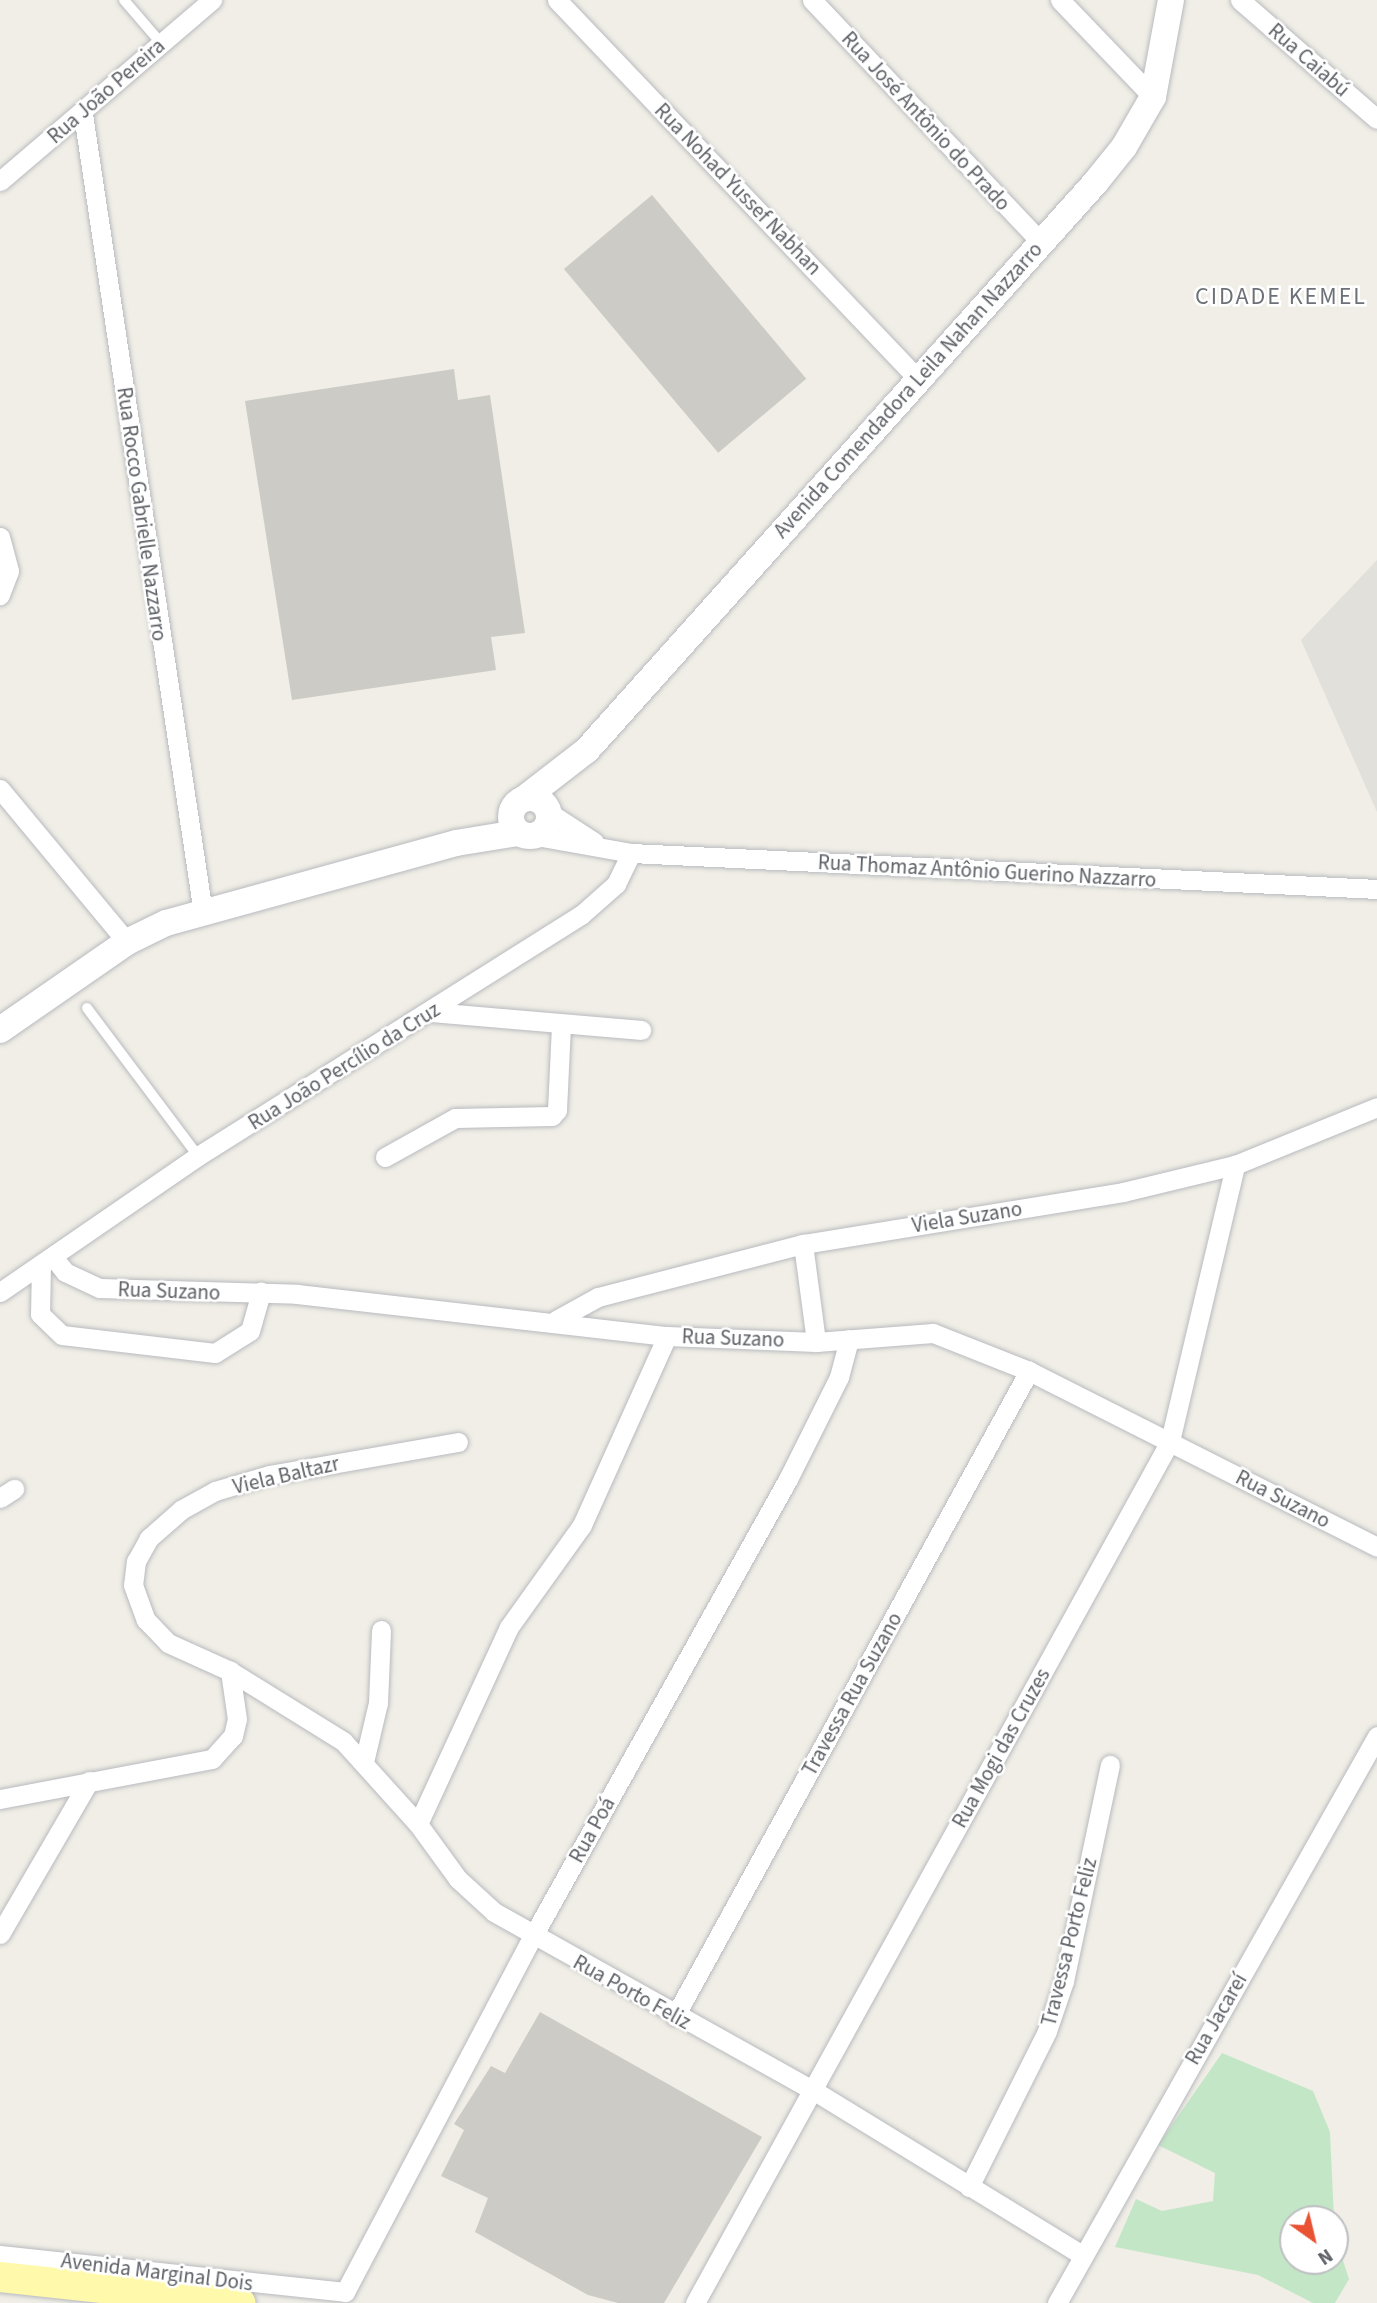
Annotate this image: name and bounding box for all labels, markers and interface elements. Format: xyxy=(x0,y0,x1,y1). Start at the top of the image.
street label: Rua Caiabú xyxy=(1263,18,1355,102)
street label: Rua José Antônio do Prado xyxy=(836,26,1016,216)
street label: Rua João Pereira xyxy=(42,33,170,149)
street label: Rua Nohad Yussef Nabhan xyxy=(649,98,827,280)
street label: Avenida Comendadora Leila Nahan Nazzarro xyxy=(768,237,1048,543)
district label: CIDADE KEMEL xyxy=(1196,283,1366,311)
street label: Rua Rocco Gabrielle Nazzarro xyxy=(112,385,172,643)
street label: Rua Thomaz Antônio Guerino Nazzarro xyxy=(817,850,1157,892)
street label: Rua João Percílio da Cruz xyxy=(244,997,444,1135)
street label: Viela Suzano xyxy=(910,1196,1024,1238)
street label: Rua Suzano xyxy=(117,1277,221,1305)
street label: Rua Suzano xyxy=(681,1324,785,1352)
street label: Viela Baltazr xyxy=(230,1451,342,1499)
street label: Rua Suzano xyxy=(1232,1464,1334,1534)
street label: Travessa Rua Suzano xyxy=(797,1608,907,1780)
street label: Rua Mogi das Cruzes xyxy=(947,1664,1055,1832)
street label: Rua Poá xyxy=(564,1793,620,1867)
street label: Travessa Porto Feliz xyxy=(1036,1855,1102,2029)
street label: Rua Porto Feliz xyxy=(569,1949,695,2035)
street label: Rua Jacareí xyxy=(1180,1969,1252,2069)
north arrow xyxy=(1279,2205,1349,2275)
text: N xyxy=(1312,2241,1338,2271)
street label: Avenida Marginal Dois xyxy=(60,2248,254,2296)

